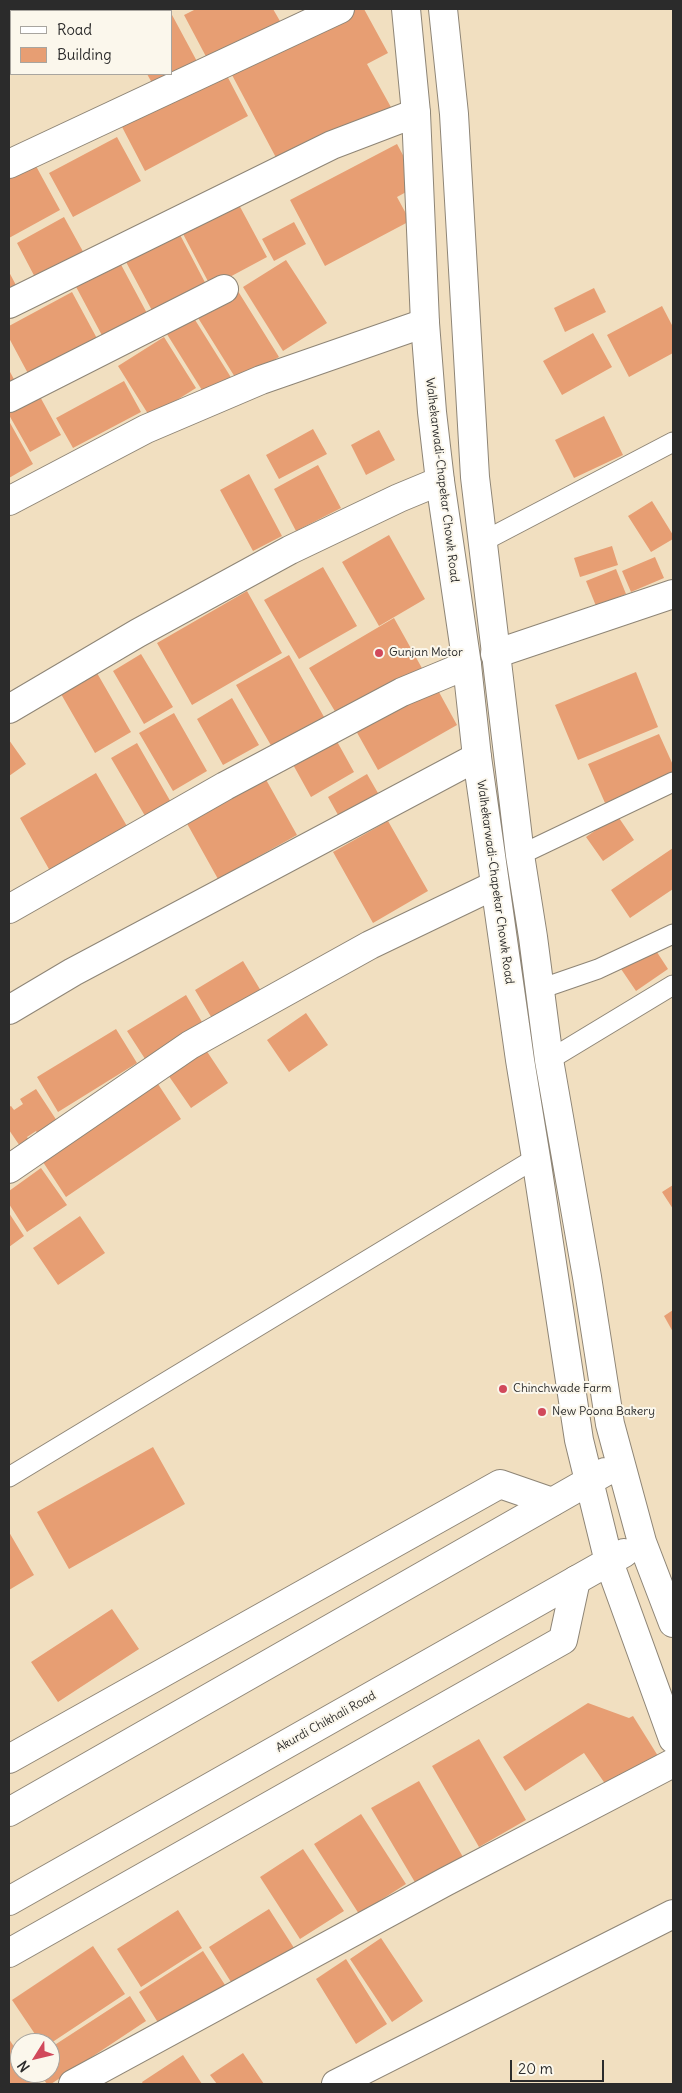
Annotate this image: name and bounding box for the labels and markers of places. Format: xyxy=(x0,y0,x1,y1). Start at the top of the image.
place label: Gunjan Motor xyxy=(389,646,463,660)
marker: Gunjan Motor xyxy=(373,647,385,659)
place label: Chinchwade Farm xyxy=(513,1382,611,1396)
marker: Chinchwade Farm xyxy=(497,1383,509,1395)
place label: New Poona Bakery xyxy=(552,1405,655,1419)
marker: New Poona Bakery xyxy=(536,1406,548,1418)

